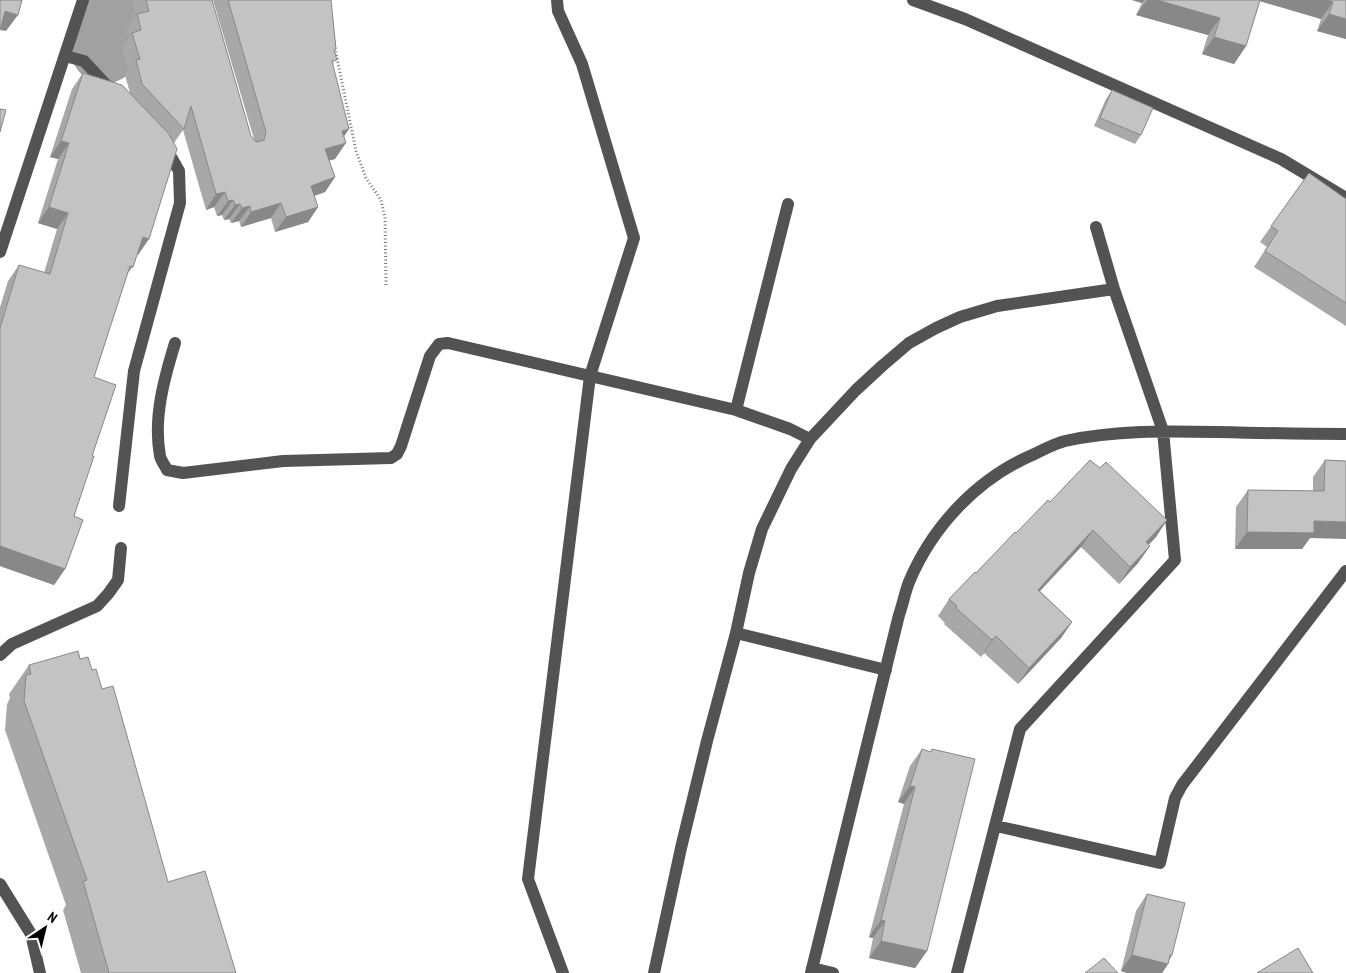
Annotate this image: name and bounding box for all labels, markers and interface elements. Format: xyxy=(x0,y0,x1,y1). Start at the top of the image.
north arrow xyxy=(20,903,70,953)
text: N xyxy=(44,908,61,927)

